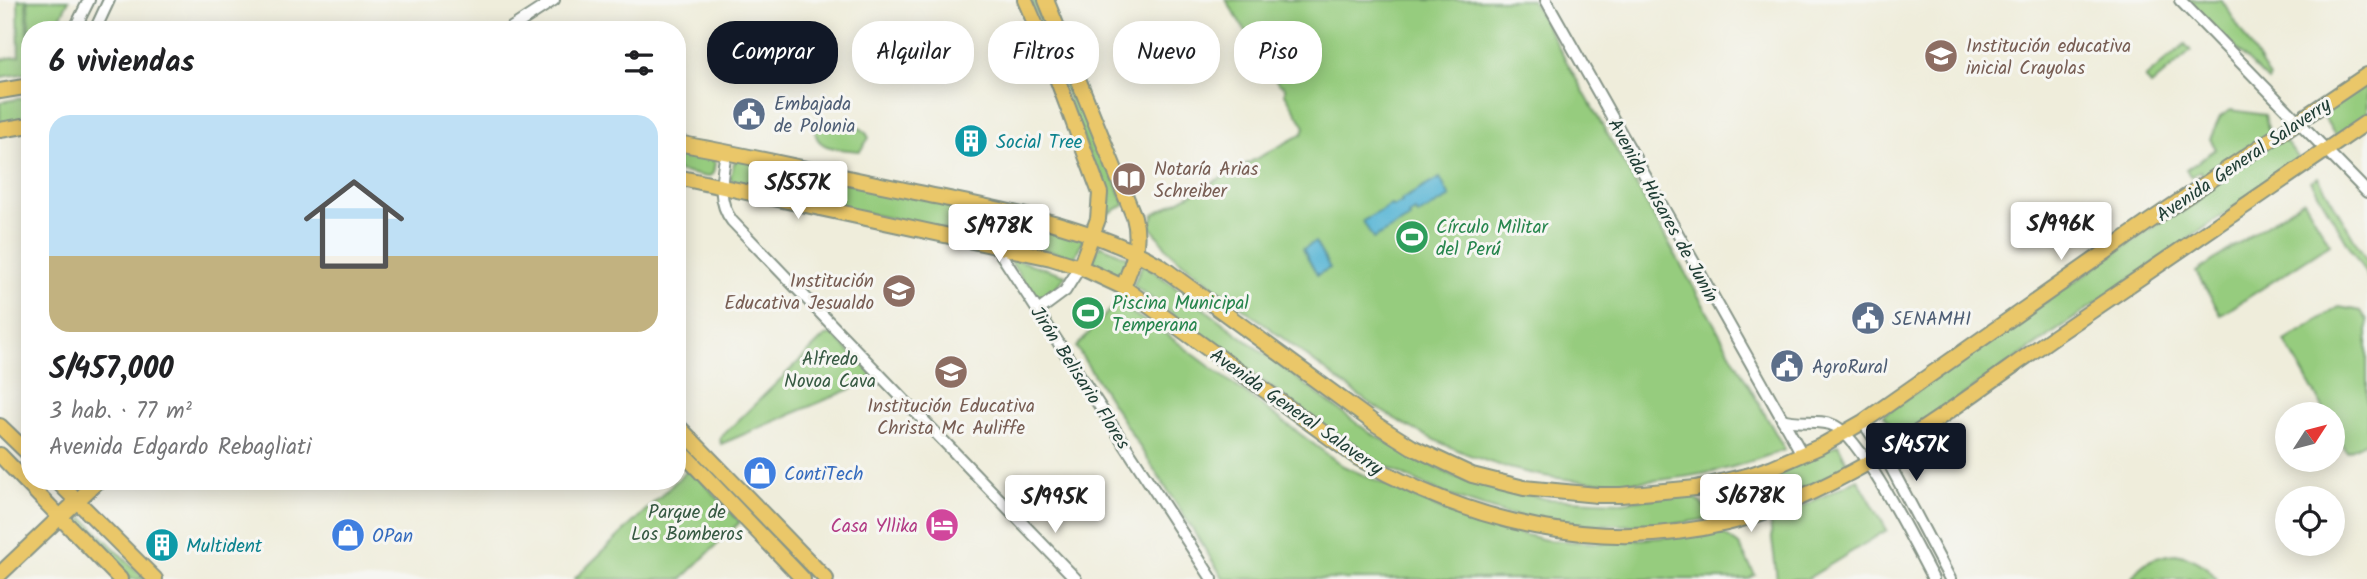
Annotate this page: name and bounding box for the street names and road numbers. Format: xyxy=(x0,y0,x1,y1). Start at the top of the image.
street label: Avenida General Salaverry xyxy=(2150,90,2339,231)
street label: Avenida Húsares de Junín xyxy=(1599,113,1725,309)
street label: Jirón Belisario Flores xyxy=(1022,300,1137,456)
street label: Avenida General Salaverry xyxy=(1203,341,1390,485)

